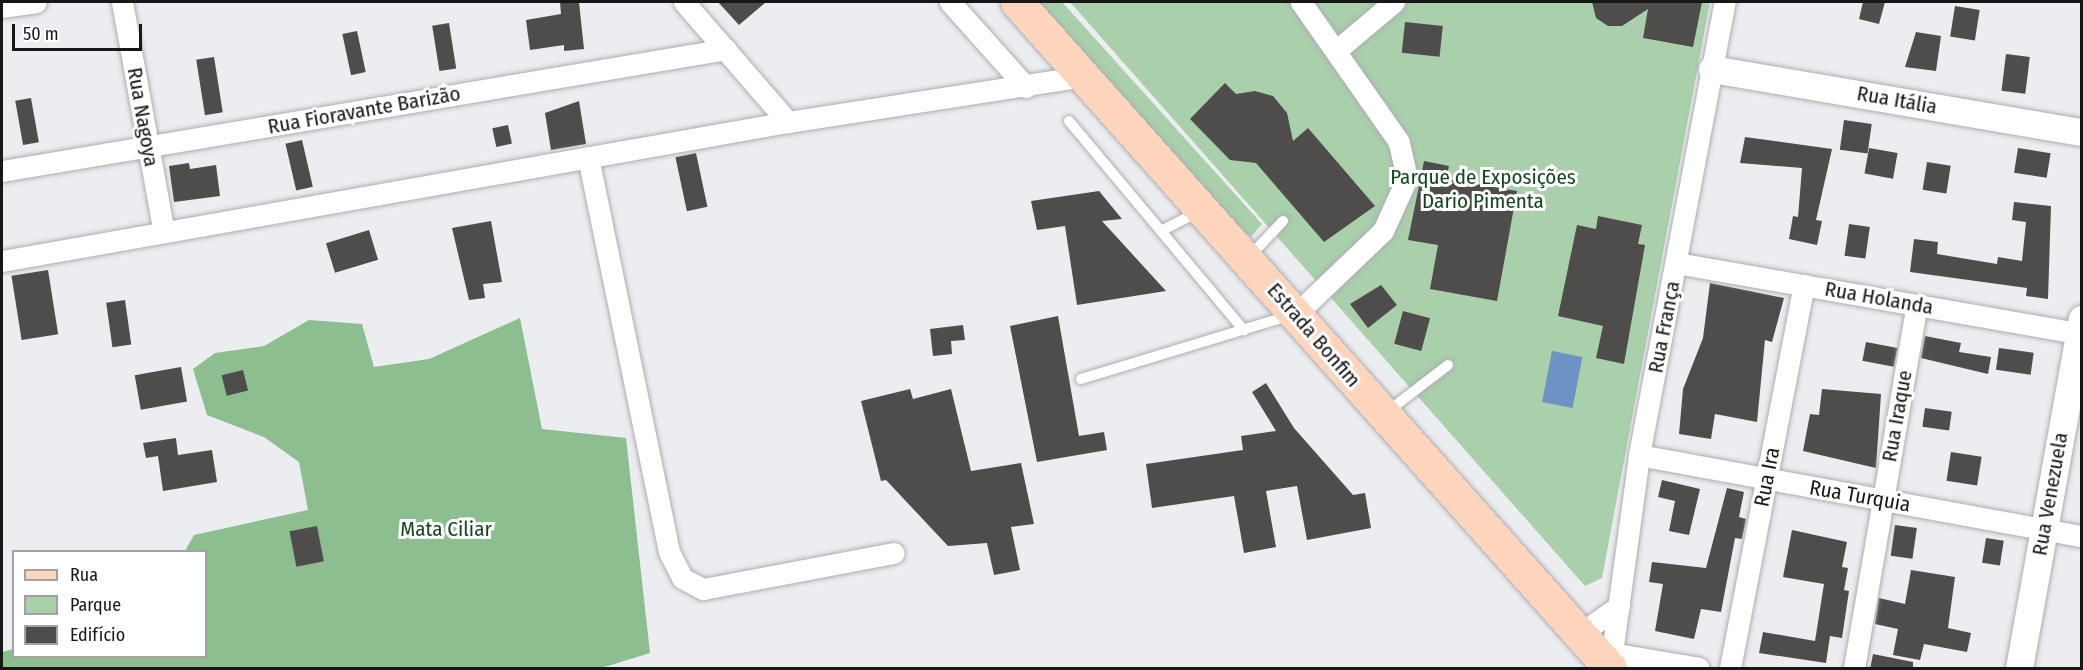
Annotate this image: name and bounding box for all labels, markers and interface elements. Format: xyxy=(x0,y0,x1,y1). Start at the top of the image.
scale bar xyxy=(15,12,146,50)
text: 50 m xyxy=(23,23,59,45)
street label: Rua Nagoya xyxy=(122,65,164,169)
street label: Rua Fioravante Barizão xyxy=(266,81,462,139)
street label: Rua Itália xyxy=(1855,81,1939,119)
park label: Parque de Exposições Dario Pimenta xyxy=(1390,164,1576,214)
street label: Rua Holanda xyxy=(1823,276,1935,320)
street label: Estrada Bonfim xyxy=(1262,278,1366,392)
street label: Rua França xyxy=(1643,279,1685,375)
street label: Rua Iraque xyxy=(1877,368,1917,464)
street label: Rua Venezuela xyxy=(2027,430,2073,558)
street label: Rua Ira xyxy=(1749,445,1785,509)
street label: Rua Turquia xyxy=(1808,475,1912,517)
park label: Mata Ciliar xyxy=(400,516,492,542)
legend xyxy=(12,550,207,658)
text: Rua xyxy=(70,564,98,586)
text: Parque xyxy=(70,594,121,616)
text: Edifício xyxy=(70,624,125,646)

